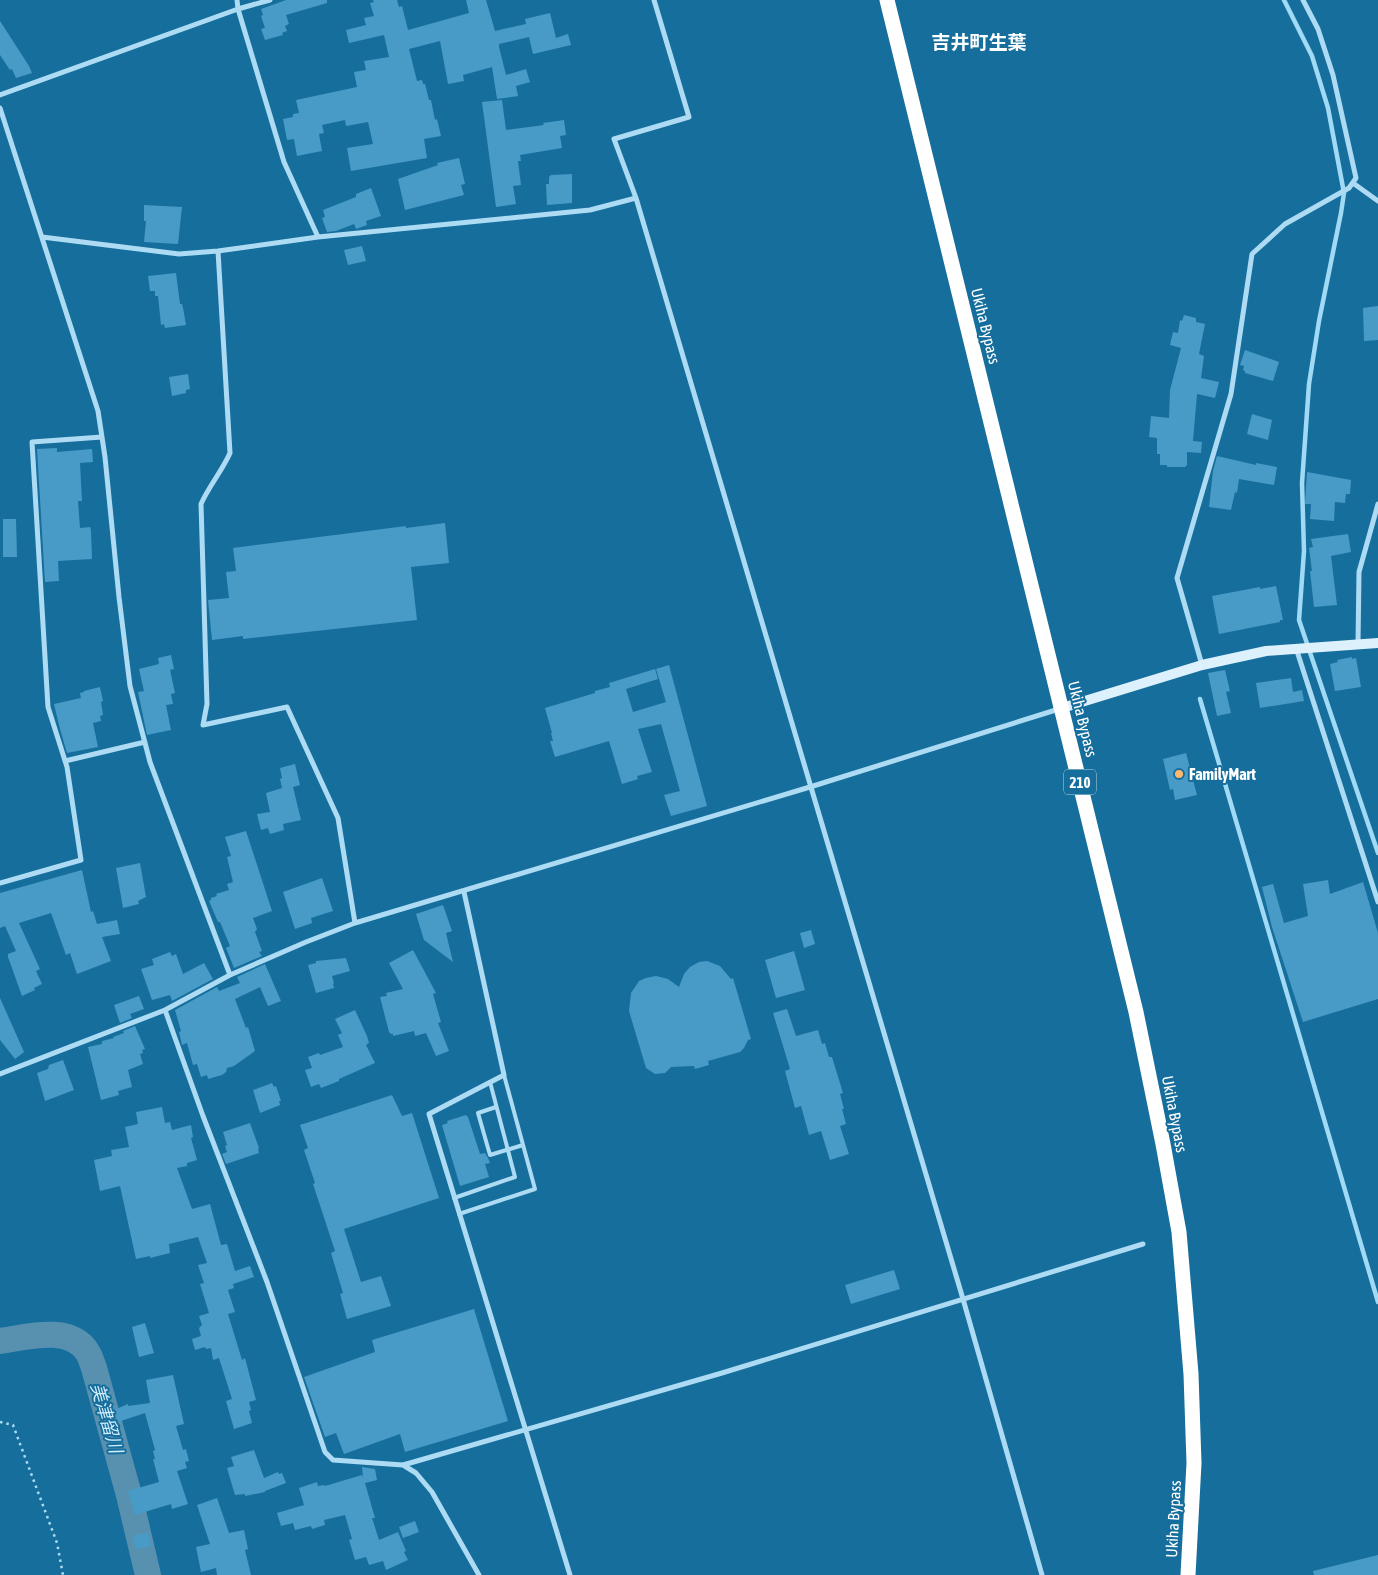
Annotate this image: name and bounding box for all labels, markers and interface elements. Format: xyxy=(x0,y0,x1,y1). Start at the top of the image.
district label: 吉井町生葉 xyxy=(931,31,1027,53)
street label: Ukiha Bypass xyxy=(967,286,1004,366)
street label: Ukiha Bypass xyxy=(1064,679,1101,759)
place label: FamilyMart xyxy=(1189,765,1256,783)
marker: FamilyMart xyxy=(1173,768,1185,780)
road number: 210 xyxy=(1064,770,1096,794)
street label: Ukiha Bypass xyxy=(1158,1074,1191,1154)
water label: 美津留川 xyxy=(87,1381,128,1457)
street label: Ukiha Bypass xyxy=(1162,1479,1185,1558)

